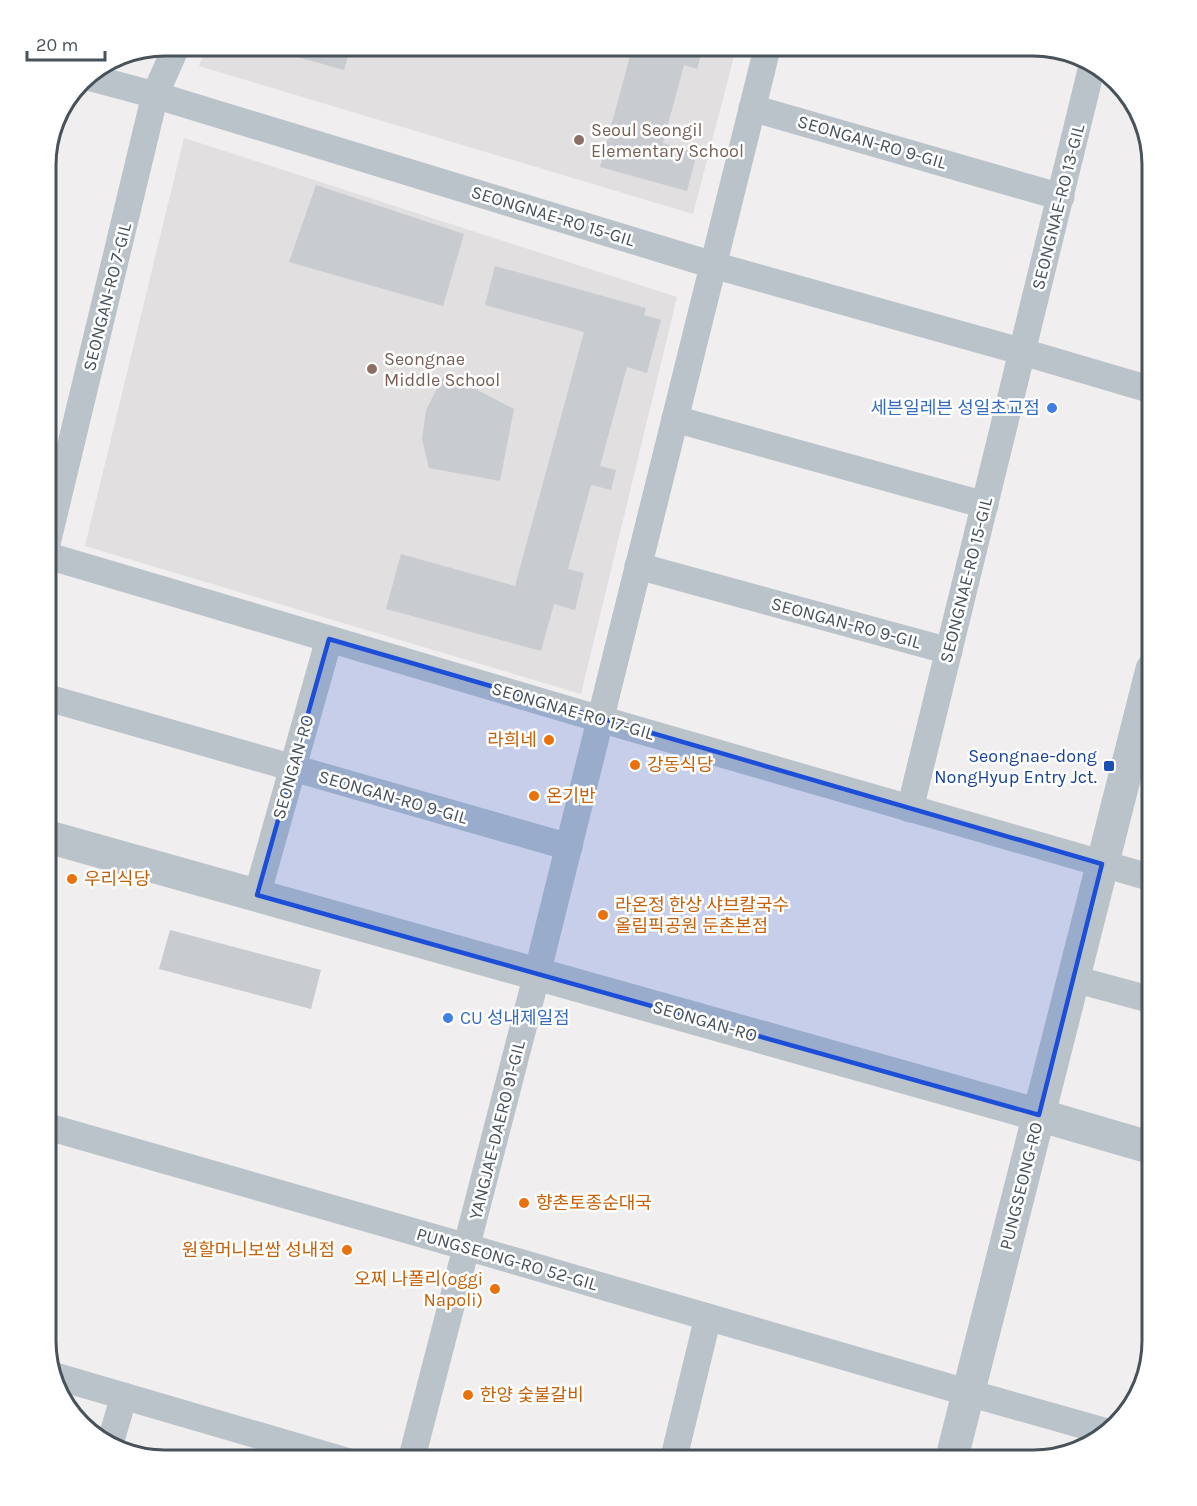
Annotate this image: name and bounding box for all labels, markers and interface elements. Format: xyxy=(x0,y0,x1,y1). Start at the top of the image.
scale bar xyxy=(27,24,105,62)
text: 20 m xyxy=(36,34,78,56)
street label: SEONGAN-RO 9-GIL xyxy=(795,110,950,174)
place label: Seoul Seongil Elementary School xyxy=(591,119,744,162)
street label: SEONGNAE-RO 13-GIL xyxy=(1027,121,1089,292)
marker: Seoul Seongil Elementary School xyxy=(572,133,586,147)
street label: SEONGNAE-RO 15-GIL xyxy=(469,181,638,252)
street label: SEONGAN-RO 7-GIL xyxy=(78,220,136,373)
place label: Seongnae Middle School xyxy=(384,348,500,391)
marker: Seongnae Middle School xyxy=(365,362,379,376)
place label: 세븐일레븐 성일초교점 xyxy=(870,397,1040,419)
marker: 세븐일레븐 성일초교점 xyxy=(1045,401,1059,415)
street label: SEONGNAE-RO 15-GIL xyxy=(935,494,997,665)
street label: SEONGAN-RO 9-GIL xyxy=(769,592,924,654)
street label: SEONGNAE-RO 17-GIL xyxy=(489,677,657,745)
street label: SEONGAN-RO xyxy=(268,712,318,822)
place label: 라희네 xyxy=(487,729,537,751)
marker: 라희네 xyxy=(542,733,556,747)
place label: Seongnae-dong NongHyup Entry Jct. xyxy=(934,745,1097,788)
place label: 강동식당 xyxy=(647,754,713,776)
marker: 강동식당 xyxy=(628,758,642,772)
marker: Seongnae-dong NongHyup Entry Jct. xyxy=(1102,759,1116,773)
street label: SEONGAN-RO 9-GIL xyxy=(316,765,471,829)
place label: 온기반 xyxy=(546,785,596,807)
marker: 온기반 xyxy=(527,789,541,803)
place label: 우리식당 xyxy=(84,868,150,890)
marker: 우리식당 xyxy=(65,872,79,886)
place label: 라온정 한상 샤브칼국수 올림픽공원 둔촌본점 xyxy=(615,894,789,937)
marker: 라온정 한상 샤브칼국수 올림픽공원 둔촌본점 xyxy=(596,908,610,922)
street label: SEONGAN-RO xyxy=(650,996,760,1046)
place label: CU 성내제일점 xyxy=(460,1007,570,1029)
marker: CU 성내제일점 xyxy=(441,1011,455,1025)
street label: YANGJAE-DAERO 91-GIL xyxy=(464,1038,530,1222)
street label: PUNGSEONG-RO xyxy=(994,1120,1048,1252)
place label: 향촌토종순대국 xyxy=(536,1192,652,1214)
marker: 향촌토종순대국 xyxy=(517,1196,531,1210)
street label: PUNGSEONG-RO 52-GIL xyxy=(414,1223,601,1296)
place label: 원할머니보쌈 성내점 xyxy=(182,1239,335,1261)
marker: 원할머니보쌈 성내점 xyxy=(340,1243,354,1257)
place label: 오찌 나폴리(oggi Napoli) xyxy=(354,1268,483,1311)
marker: 오찌 나폴리(oggi Napoli) xyxy=(488,1282,502,1296)
place label: 한양 숯불갈비 xyxy=(480,1384,584,1406)
marker: 한양 숯불갈비 xyxy=(461,1388,475,1402)

